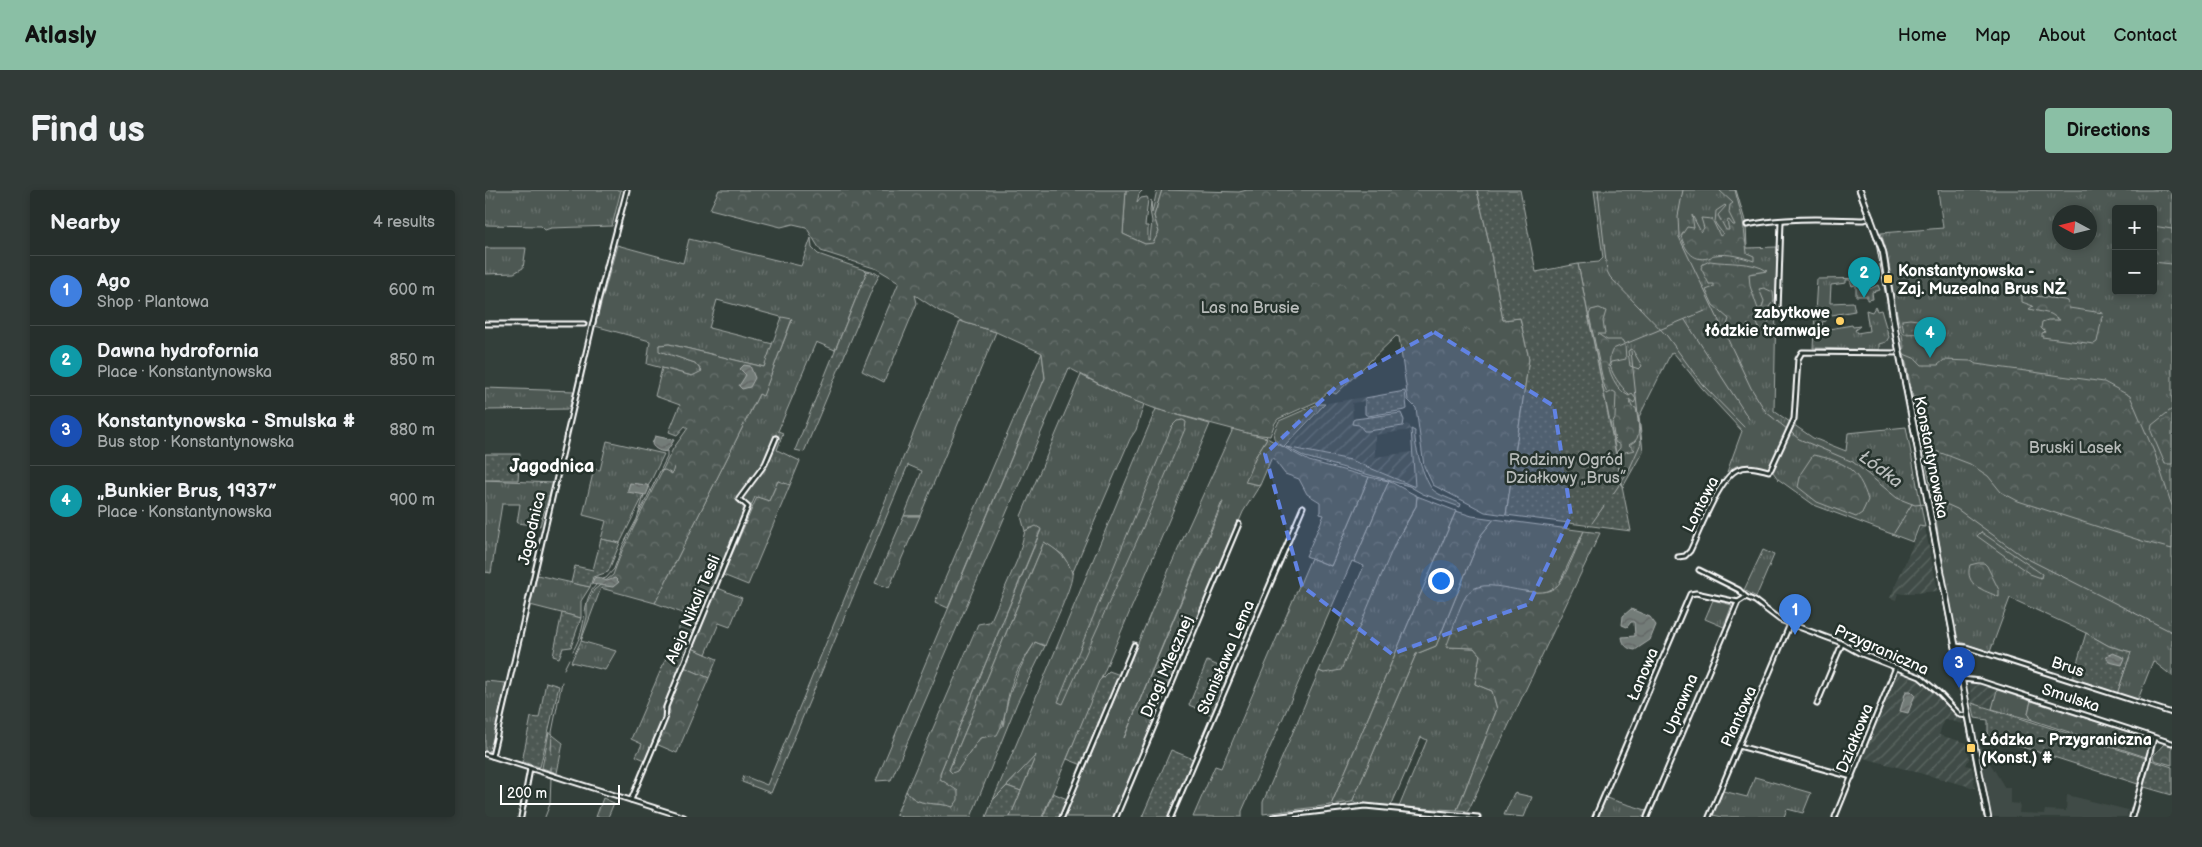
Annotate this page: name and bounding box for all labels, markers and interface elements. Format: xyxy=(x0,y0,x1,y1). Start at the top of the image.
text: Atlasly xyxy=(25,21,96,50)
text: Home xyxy=(1898,25,1947,46)
text: Map xyxy=(1975,25,2011,46)
text: About xyxy=(2039,25,2086,46)
text: Contact xyxy=(2114,25,2177,46)
button: Directions xyxy=(2045,108,2172,153)
text: Find us xyxy=(30,109,145,152)
north arrow xyxy=(2052,205,2097,250)
map controls xyxy=(2112,205,2157,295)
button: + xyxy=(2112,205,2157,250)
text: Nearby xyxy=(50,210,120,235)
text: 4 results xyxy=(373,213,435,232)
button: − xyxy=(2112,250,2157,295)
pin: 2 xyxy=(1848,257,1880,298)
place label: Konstantynowska - Zaj. Muzealna Brus NŻ xyxy=(1898,262,2067,299)
text: Ago xyxy=(97,270,130,293)
marker: Konstantynowska - Zaj. Muzealna Brus NŻ xyxy=(1882,273,1894,285)
text: 1 xyxy=(63,281,69,300)
text: 600 m xyxy=(389,281,435,300)
text: Shop · Plantowa xyxy=(97,293,209,312)
park label: Las na Brusie xyxy=(1200,299,1300,318)
place label: zabytkowe łódzkie tramwaje xyxy=(1705,304,1830,341)
marker: zabytkowe łódzkie tramwaje xyxy=(1834,315,1846,327)
pin: 4 xyxy=(1914,317,1946,358)
text: Dawna hydrofornia xyxy=(97,340,259,363)
text: 2 xyxy=(61,351,71,370)
text: 850 m xyxy=(390,351,435,370)
text: Place · Konstantynowska xyxy=(97,363,272,382)
street label: Konstantynowska xyxy=(1909,395,1952,520)
text: Konstantynowska - Smulska # xyxy=(97,410,355,433)
text: 3 xyxy=(61,421,71,440)
text: 880 m xyxy=(389,421,435,440)
text: Bus stop · Konstantynowska xyxy=(97,433,294,452)
park label: Bruski Lasek xyxy=(2029,439,2121,458)
water label: Łódka xyxy=(1855,446,1907,493)
park label: Rodzinny Ogród Działkowy „Brus” xyxy=(1505,451,1627,488)
district label: Jagodnica xyxy=(510,456,594,477)
street label: Lontowa xyxy=(1679,474,1723,536)
text: „Bunkier Brus, 1937” xyxy=(97,480,277,503)
street label: Jagodnica xyxy=(515,490,550,567)
text: 4 xyxy=(61,491,71,510)
text: 900 m xyxy=(389,491,435,510)
text: Place · Konstantynowska xyxy=(97,503,272,522)
street label: Aleja Nikoli Tesli xyxy=(662,552,725,667)
your location xyxy=(1428,568,1454,594)
pin: 1 xyxy=(1779,594,1811,635)
street label: Stanisława Lema xyxy=(1194,598,1259,718)
street label: Drogi Mlecznej xyxy=(1137,613,1197,720)
street label: Przygraniczna xyxy=(1831,621,1932,680)
street label: Łanowa xyxy=(1624,645,1663,704)
pin: 3 xyxy=(1943,647,1975,688)
street label: Brus xyxy=(2049,653,2087,682)
street label: Uprawna xyxy=(1660,671,1703,738)
street label: Smulska xyxy=(2039,680,2102,717)
street label: Plantowa xyxy=(1718,683,1761,750)
street label: Działkowa xyxy=(1833,701,1878,776)
place label: Łódzka - Przygraniczna (Konst.) # xyxy=(1980,731,2152,768)
marker: Łódzka - Przygraniczna (Konst.) # xyxy=(1965,742,1977,754)
scale bar xyxy=(500,782,620,805)
text: 200 m xyxy=(507,785,547,802)

